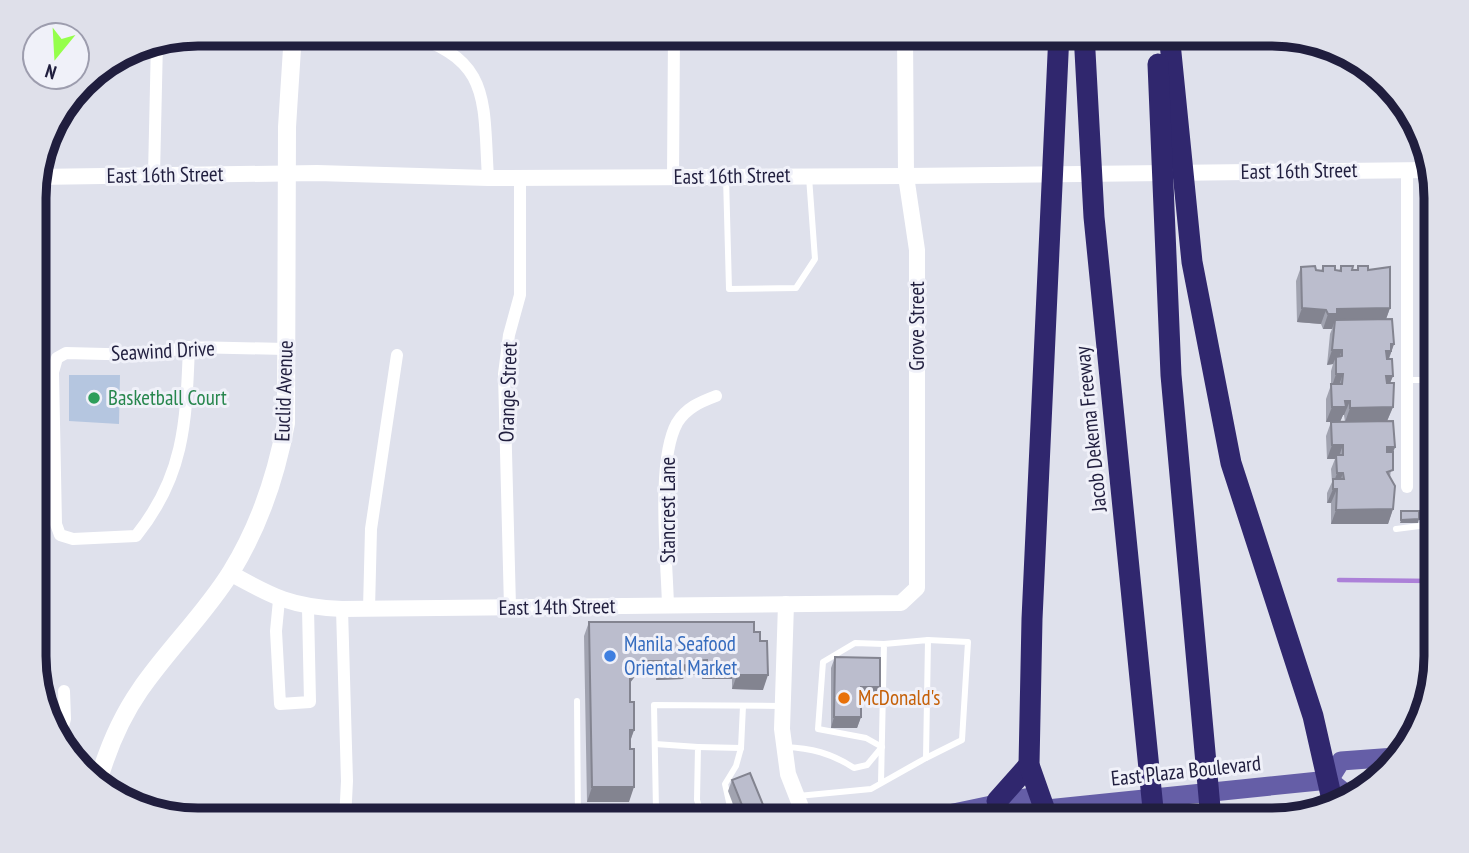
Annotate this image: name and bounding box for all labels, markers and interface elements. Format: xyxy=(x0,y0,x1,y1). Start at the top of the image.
north arrow xyxy=(21,21,91,91)
text: N xyxy=(42,59,59,85)
street label: East 16th Street xyxy=(1240,156,1358,185)
street label: East 16th Street xyxy=(106,160,224,189)
street label: East 16th Street xyxy=(673,161,791,190)
street label: Grove Street xyxy=(903,281,930,371)
street label: Seawind Drive xyxy=(110,334,216,367)
street label: Euclid Avenue xyxy=(268,340,299,442)
street label: Orange Street xyxy=(492,341,523,443)
street label: Jacob Dekema Freeway xyxy=(1068,345,1113,514)
place label: Basketball Court xyxy=(108,384,227,411)
marker: Basketball Court xyxy=(86,390,102,406)
street label: Stancrest Lane xyxy=(654,457,681,563)
street label: East 14th Street xyxy=(498,592,616,621)
place label: Manila Seafood Oriental Market xyxy=(624,630,737,681)
marker: Manila Seafood Oriental Market xyxy=(602,648,618,664)
place label: McDonald's xyxy=(858,684,940,711)
marker: McDonald's xyxy=(836,690,852,706)
street label: East Plaza Boulevard xyxy=(1110,749,1262,792)

